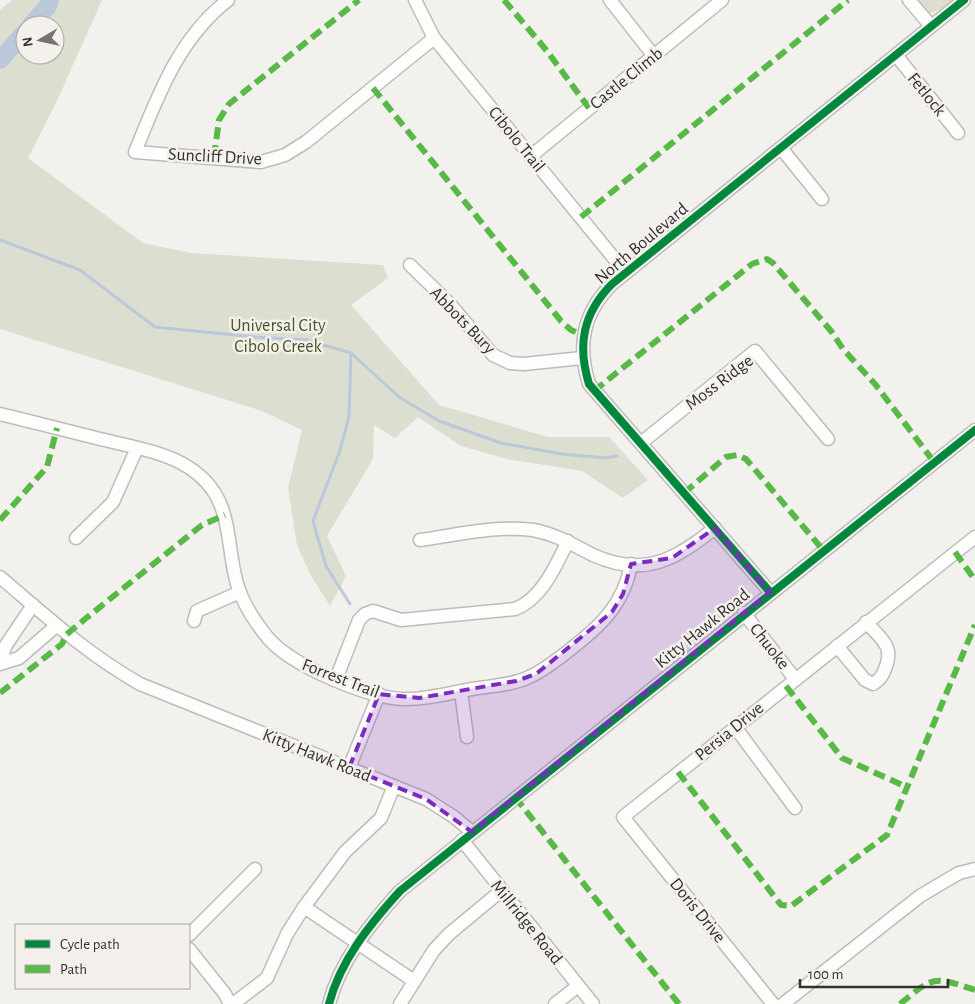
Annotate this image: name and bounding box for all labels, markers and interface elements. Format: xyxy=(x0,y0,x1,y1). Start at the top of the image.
north arrow xyxy=(15,15,65,65)
text: N xyxy=(20,36,36,48)
street label: Castle Climb xyxy=(587,44,666,113)
street label: Fetlock xyxy=(904,70,949,120)
street label: Cibolo Trail xyxy=(485,103,548,176)
street label: Suncliff Drive xyxy=(168,146,262,168)
street label: North Boulevard xyxy=(592,200,692,288)
street label: Abbots Bury xyxy=(426,284,499,358)
park label: Universal City Cibolo Creek xyxy=(230,317,326,356)
street label: Moss Ridge xyxy=(682,352,757,414)
street label: Kitty Hawk Road xyxy=(652,585,753,672)
street label: Chuoke xyxy=(746,620,793,673)
street label: Forrest Trail xyxy=(299,656,382,702)
street label: Persia Drive xyxy=(692,699,767,765)
street label: Kitty Hawk Road xyxy=(260,726,374,786)
street label: Doris Drive xyxy=(666,875,729,946)
street label: Millridge Road xyxy=(487,877,566,968)
legend xyxy=(15,924,190,989)
text: Cycle path xyxy=(60,937,120,952)
scale bar xyxy=(800,956,948,988)
text: Path xyxy=(60,962,87,977)
text: 100 m xyxy=(808,967,843,982)

